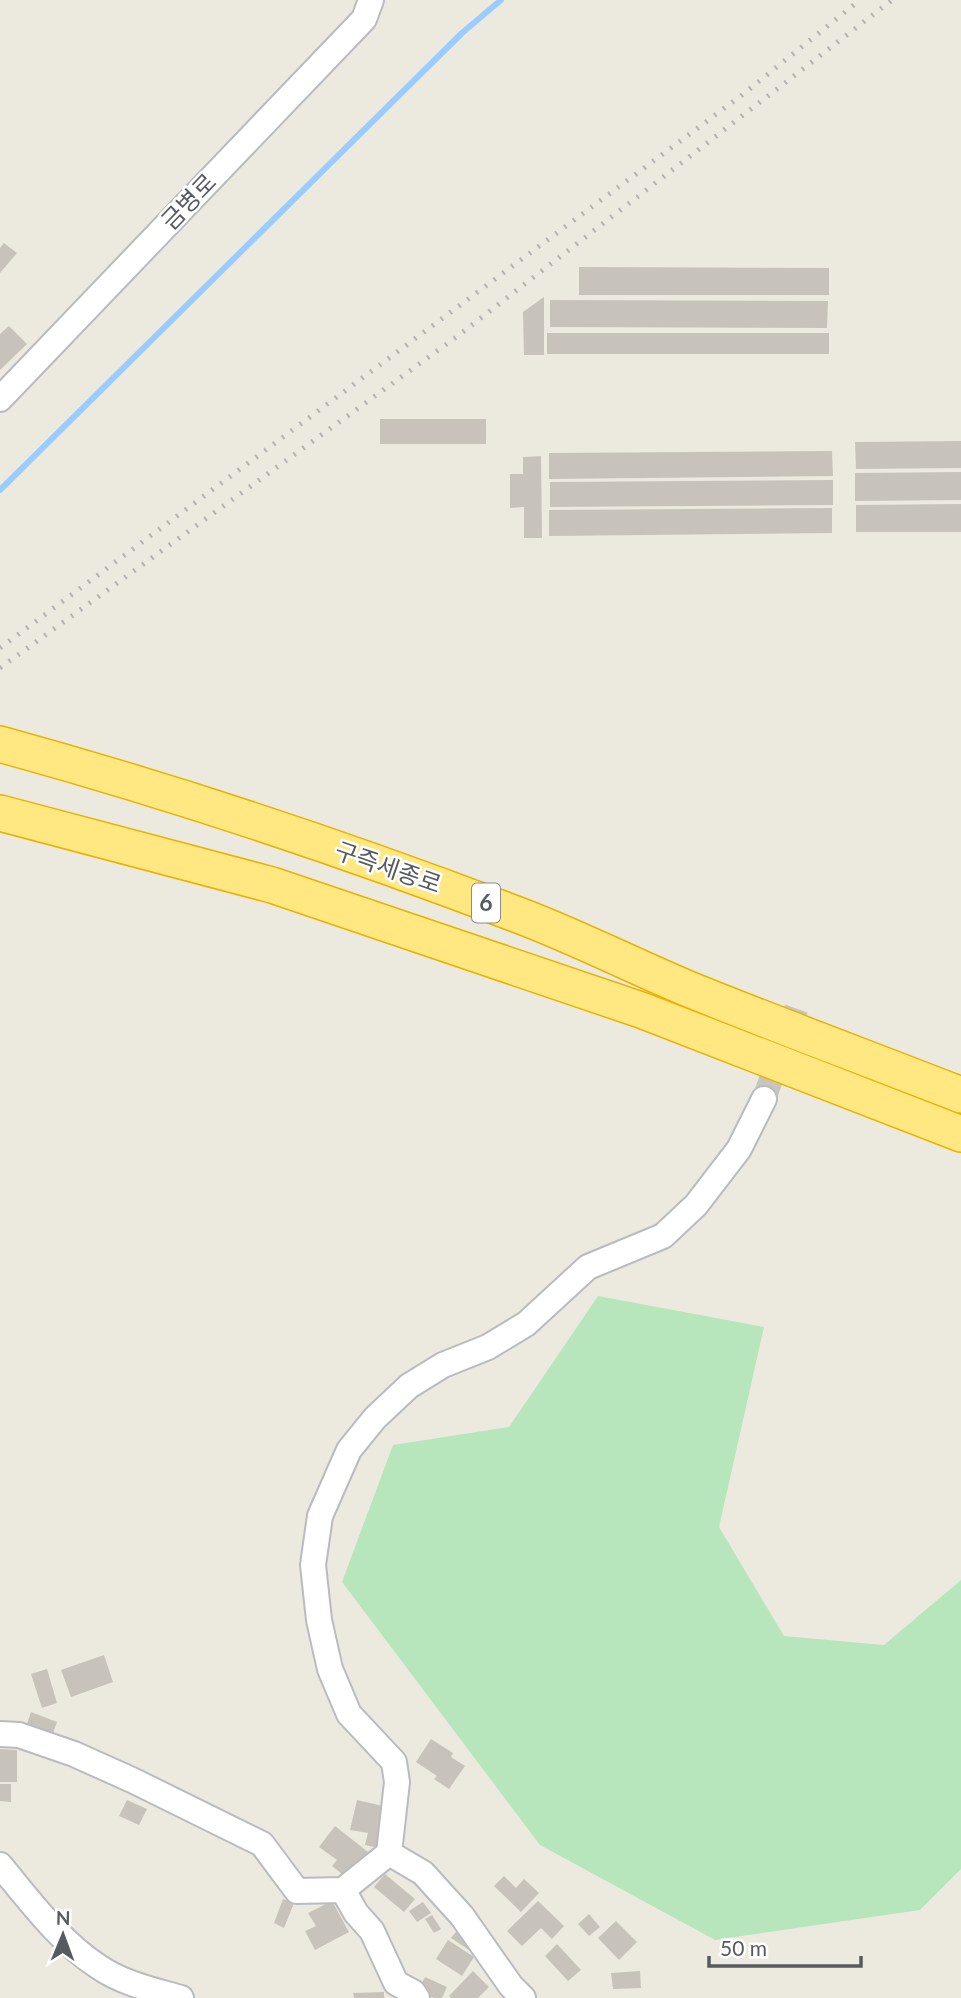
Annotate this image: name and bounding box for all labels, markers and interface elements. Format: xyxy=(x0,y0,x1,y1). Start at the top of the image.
street label: 금병로 xyxy=(154,167,221,235)
street label: 구즉세종로 xyxy=(332,835,445,898)
road number: 6 xyxy=(472,884,500,922)
north arrow xyxy=(28,1900,98,1970)
text: N xyxy=(56,1906,71,1929)
scale bar xyxy=(709,1924,861,1968)
text: 50 m xyxy=(720,1935,767,1960)

